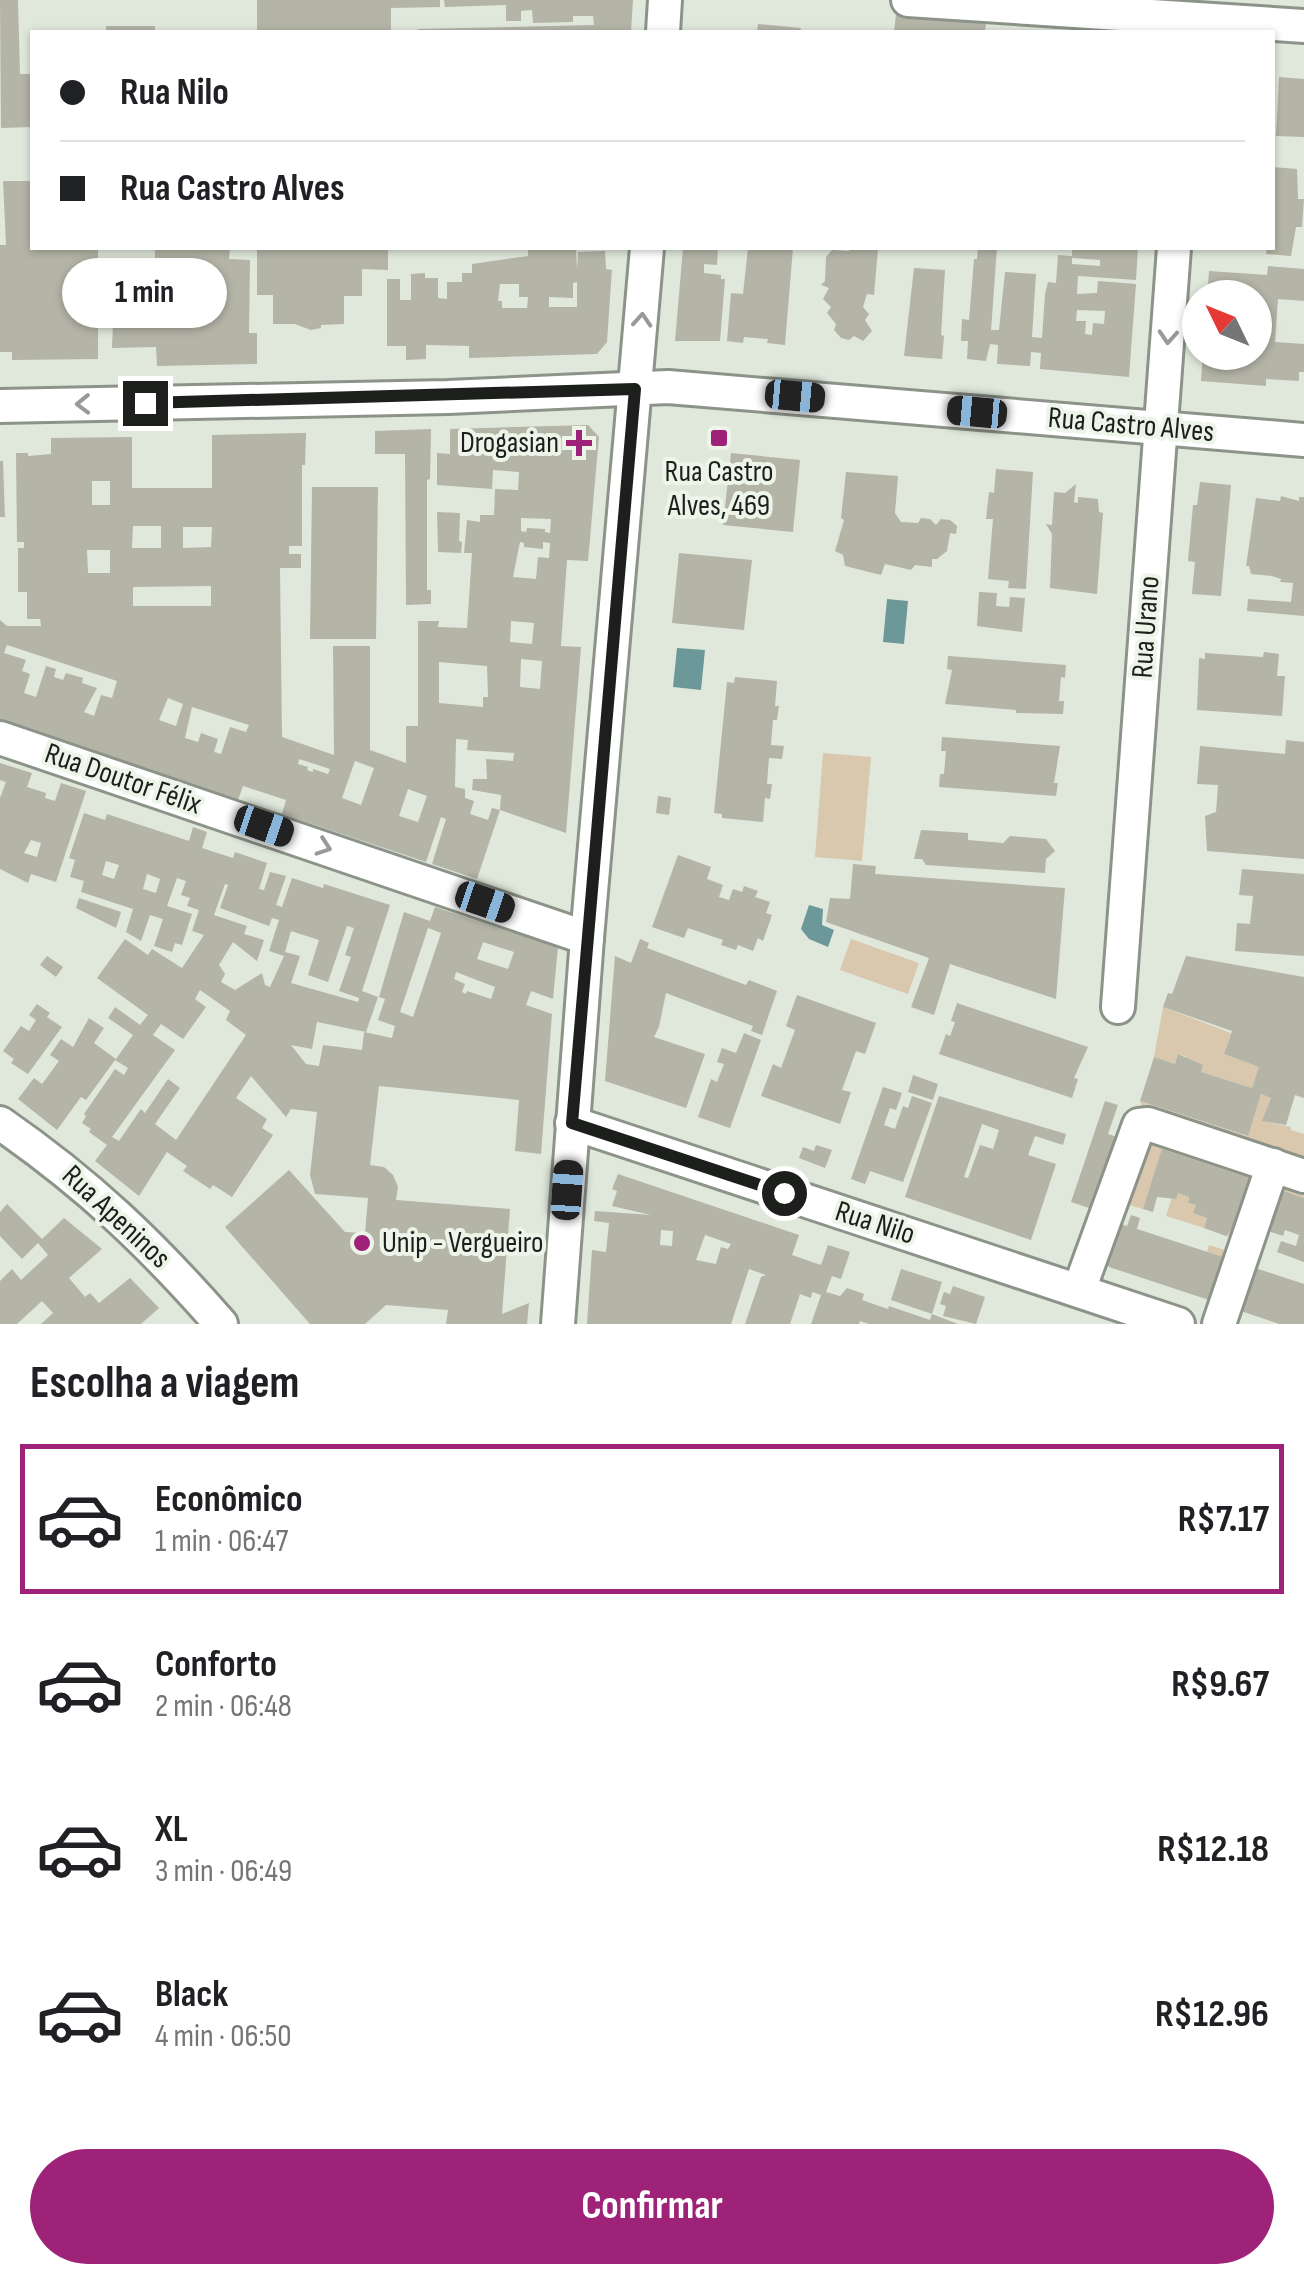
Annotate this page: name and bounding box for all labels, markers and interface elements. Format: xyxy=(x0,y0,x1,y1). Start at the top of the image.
text: Rua Nilo xyxy=(120,70,229,115)
text: Rua Castro Alves xyxy=(120,166,345,211)
callout: 1 min xyxy=(62,258,228,328)
text: 1 min xyxy=(115,273,174,312)
north arrow xyxy=(1182,280,1272,370)
map controls xyxy=(1182,280,1272,370)
one-way arrow xyxy=(630,312,652,328)
one-way arrow xyxy=(1157,329,1179,345)
car xyxy=(764,378,826,414)
route end xyxy=(123,381,168,426)
one-way arrow xyxy=(74,394,90,415)
car xyxy=(946,394,1008,430)
street label: Rua Castro Alves xyxy=(1046,400,1216,450)
place label: Drogasian xyxy=(460,425,559,461)
marker: Rua Castro Alves, 469 xyxy=(708,427,730,449)
marker: Drogasian xyxy=(568,432,590,454)
place label: Rua Castro Alves, 469 xyxy=(665,454,773,524)
street label: Rua Urano xyxy=(1124,575,1168,679)
street label: Rua Doutor Félix xyxy=(40,735,206,823)
car xyxy=(231,802,297,850)
one-way arrow xyxy=(315,836,332,856)
car xyxy=(452,878,518,926)
street label: Rua Apeninos xyxy=(54,1158,178,1276)
car xyxy=(550,1159,584,1221)
route start xyxy=(762,1171,807,1216)
street label: Rua Nilo xyxy=(831,1193,919,1253)
place label: Unip - Vergueiro xyxy=(382,1225,543,1261)
marker: Unip - Vergueiro xyxy=(351,1232,373,1254)
text: Escolha a viagem xyxy=(30,1356,299,1411)
icon: car xyxy=(35,1474,125,1564)
text: Econômico xyxy=(155,1477,303,1522)
text: R$7.17 xyxy=(1178,1497,1269,1542)
text: 1 min · 06:47 xyxy=(155,1522,288,1561)
icon: car xyxy=(35,1639,125,1729)
text: Conforto xyxy=(155,1642,277,1687)
text: R$9.67 xyxy=(1171,1662,1269,1707)
text: 2 min · 06:48 xyxy=(155,1687,292,1726)
icon: car xyxy=(35,1804,125,1894)
text: XL xyxy=(155,1807,188,1852)
text: R$12.18 xyxy=(1157,1827,1269,1872)
text: 3 min · 06:49 xyxy=(155,1852,292,1891)
icon: car xyxy=(35,1969,125,2059)
text: Black xyxy=(155,1972,228,2017)
text: R$12.96 xyxy=(1155,1992,1269,2037)
text: 4 min · 06:50 xyxy=(155,2017,292,2056)
button: Confirmar xyxy=(30,2149,1274,2264)

